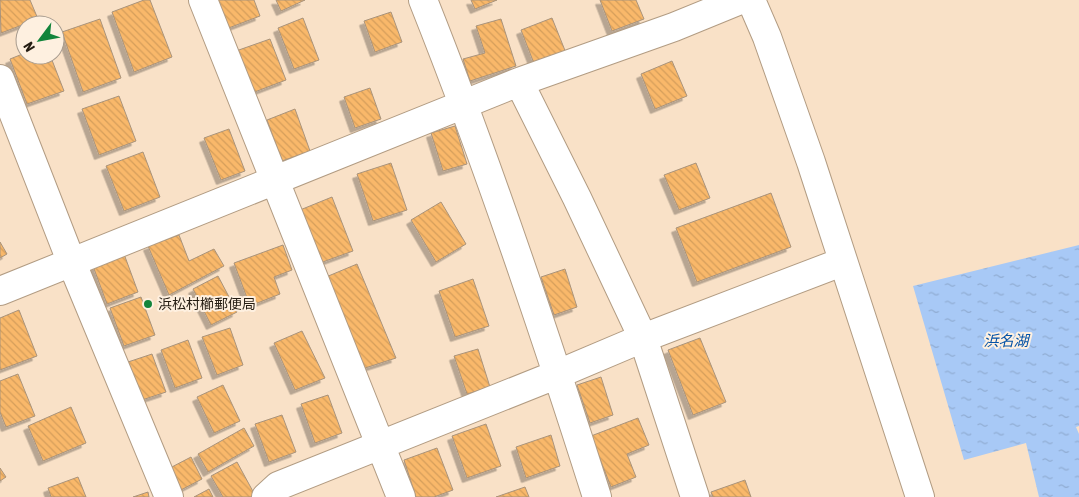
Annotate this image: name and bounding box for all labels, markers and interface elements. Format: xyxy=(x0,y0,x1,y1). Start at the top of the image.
north arrow xyxy=(15,15,65,65)
text: N xyxy=(20,39,38,55)
place label: 浜松村櫛郵便局 xyxy=(158,296,256,312)
marker: 浜松村櫛郵便局 xyxy=(142,298,154,310)
water label: 浜名湖 xyxy=(983,332,1030,349)

